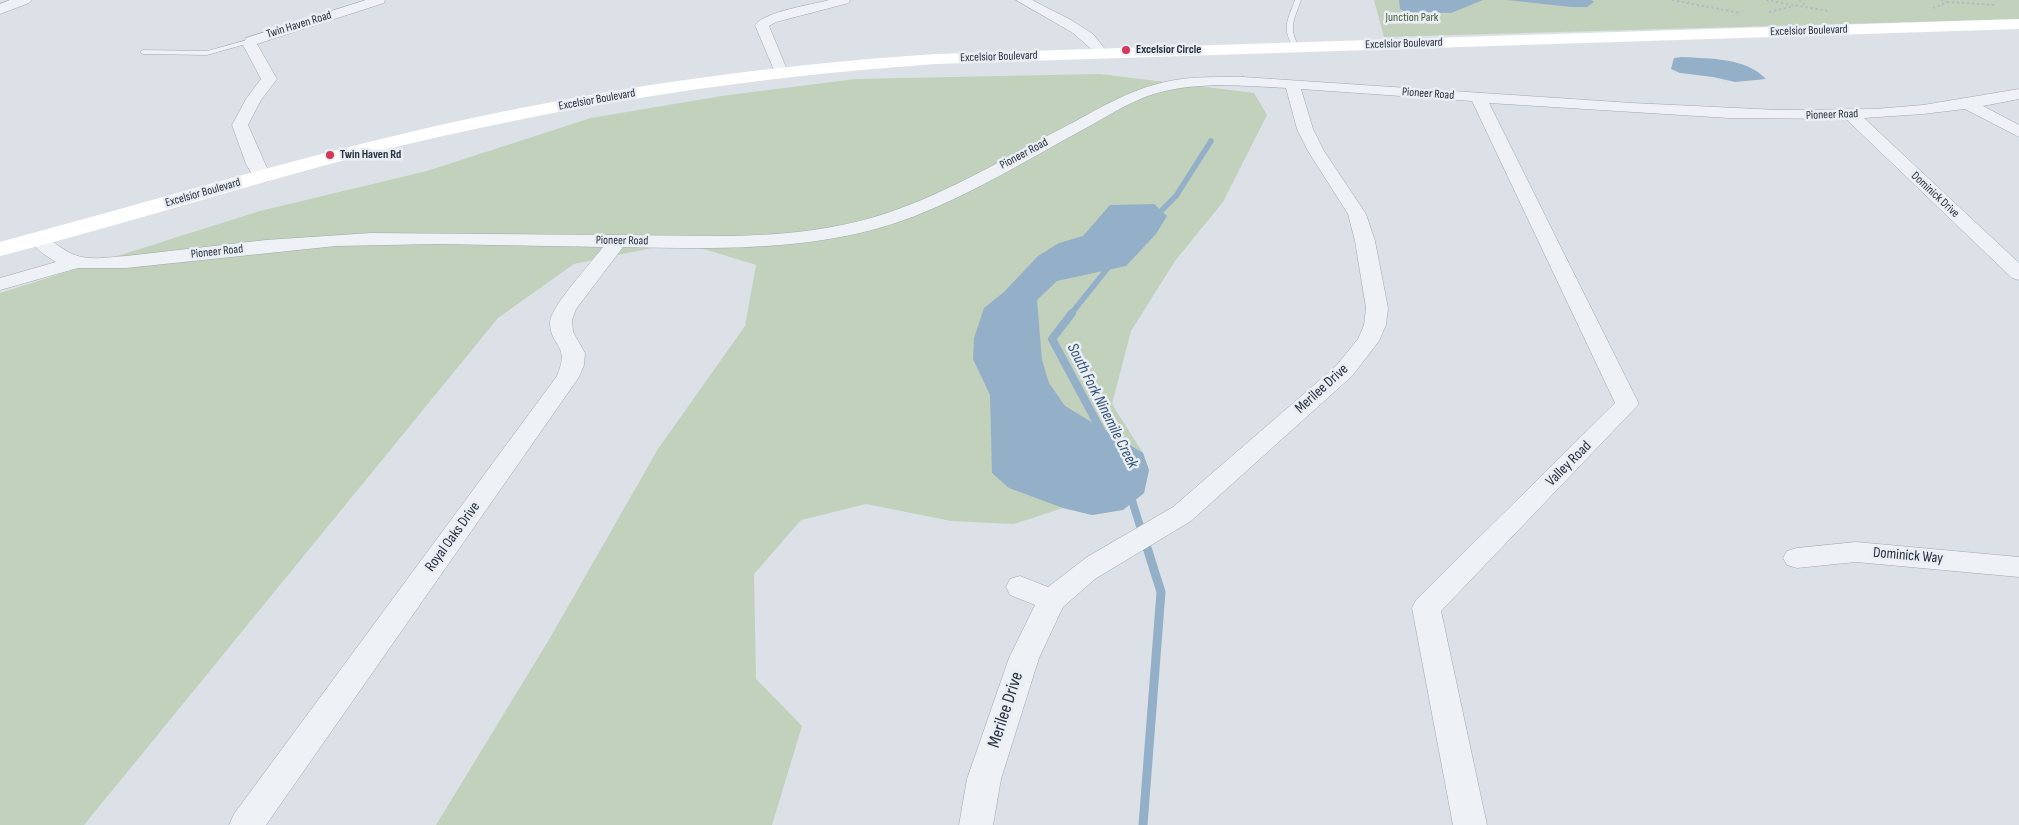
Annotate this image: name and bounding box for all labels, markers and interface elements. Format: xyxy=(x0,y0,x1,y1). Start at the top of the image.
street label: Twin Haven Road xyxy=(265,8,333,42)
park label: Junction Park xyxy=(1386,11,1438,25)
street label: Excelsior Boulevard xyxy=(1770,22,1848,40)
street label: Excelsior Boulevard xyxy=(1365,35,1443,53)
place label: Excelsior Circle xyxy=(1136,43,1201,57)
marker: Excelsior Circle xyxy=(1120,44,1132,56)
street label: Excelsior Boulevard xyxy=(960,48,1038,66)
street label: Pioneer Road xyxy=(1401,85,1455,103)
street label: Excelsior Boulevard xyxy=(558,86,636,114)
street label: Pioneer Road xyxy=(1806,107,1858,123)
street label: Pioneer Road xyxy=(997,135,1051,173)
place label: Twin Haven Rd xyxy=(340,148,401,162)
marker: Twin Haven Rd xyxy=(324,149,336,161)
street label: Dominick Drive xyxy=(1908,169,1962,221)
street label: Excelsior Boulevard xyxy=(164,175,242,211)
street label: Pioneer Road xyxy=(596,233,648,249)
street label: Pioneer Road xyxy=(190,242,244,262)
water label: South Fork Ninemile Creek xyxy=(1062,340,1142,472)
street label: Merilee Drive xyxy=(1292,360,1352,418)
street label: Valley Road xyxy=(1543,438,1595,490)
street label: Royal Oaks Drive xyxy=(422,499,484,575)
street label: Dominick Way xyxy=(1872,544,1944,568)
street label: Merilee Drive xyxy=(984,669,1028,751)

